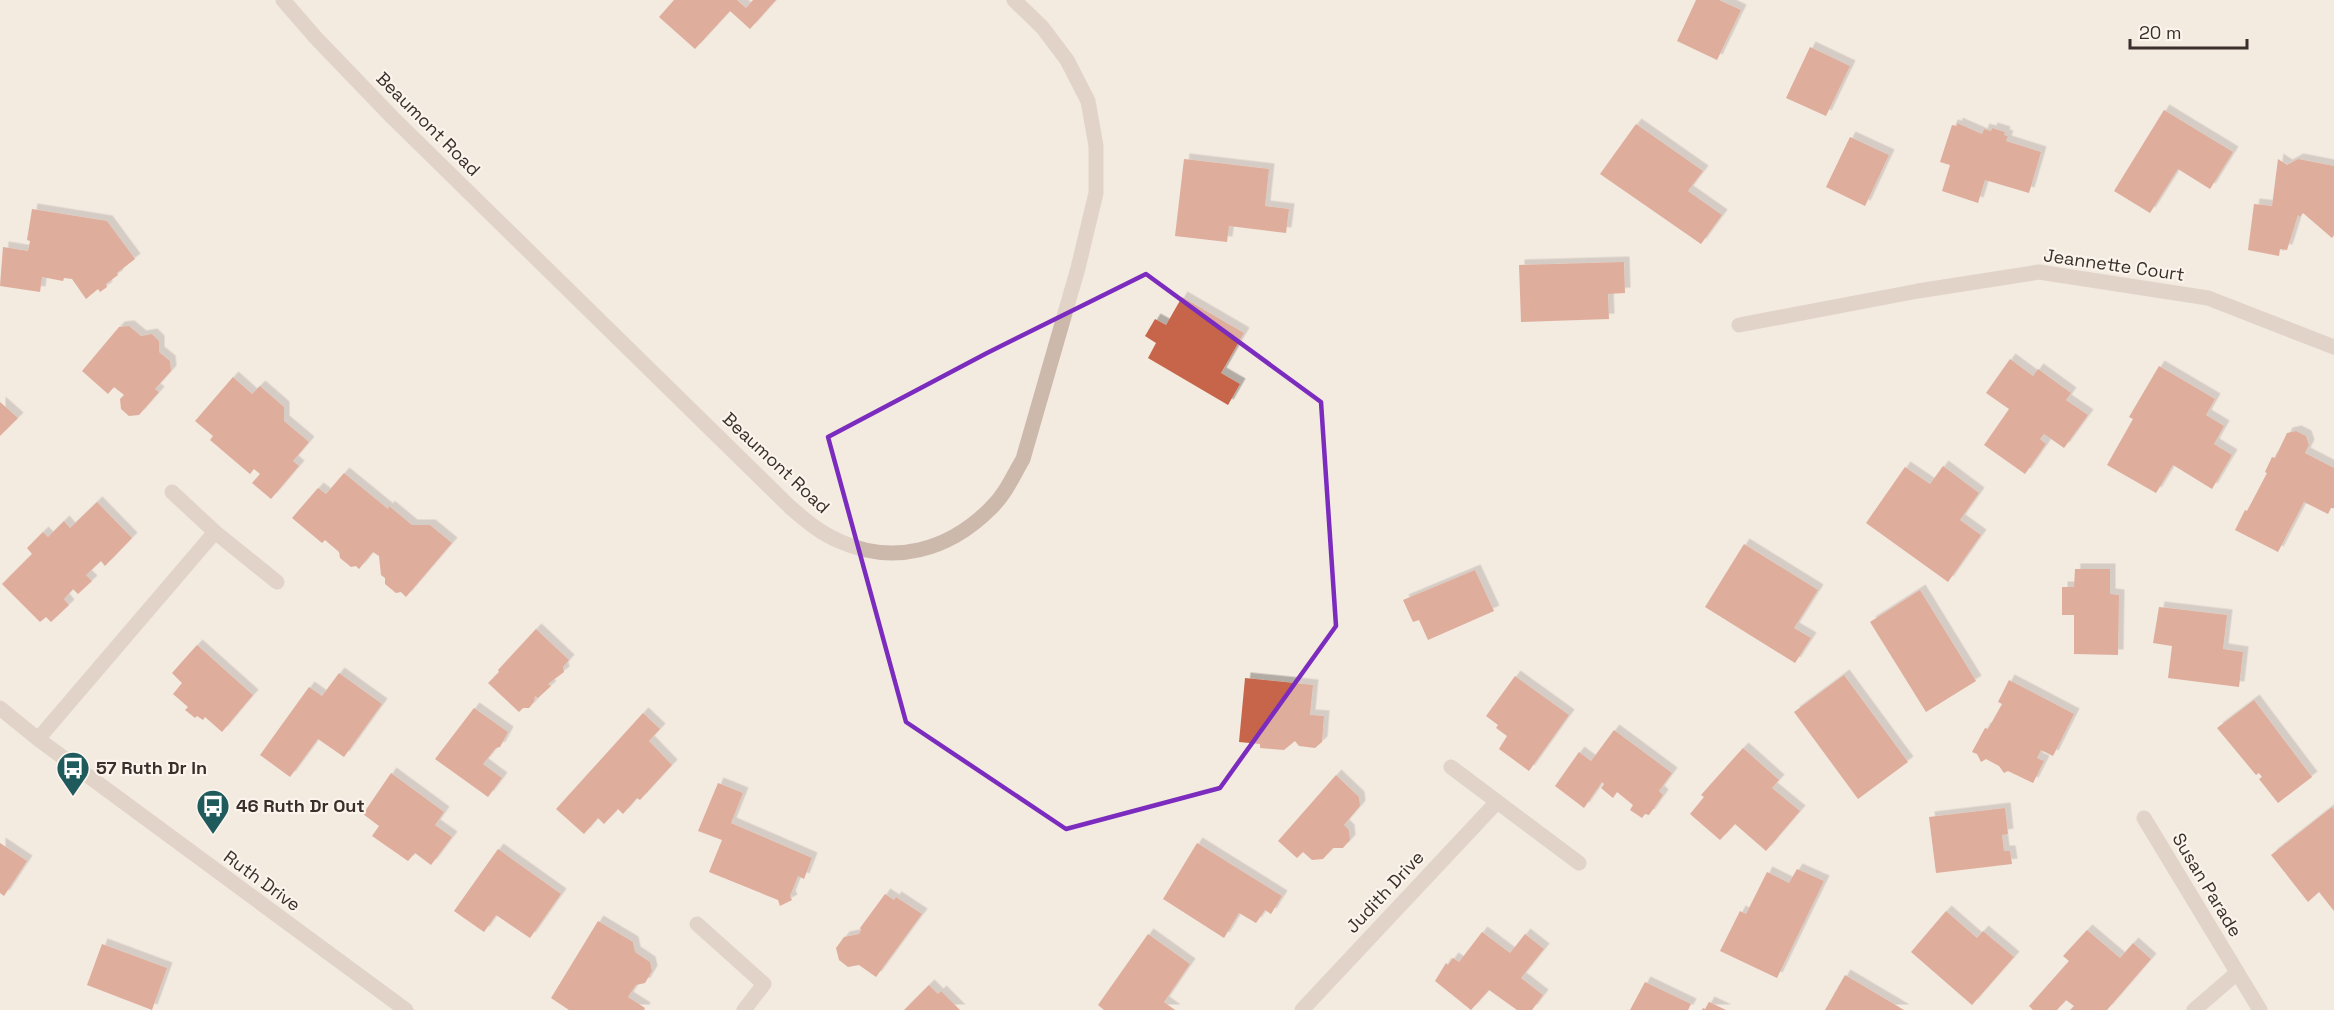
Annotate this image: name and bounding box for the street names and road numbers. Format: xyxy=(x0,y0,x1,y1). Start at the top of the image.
street label: Beaumont Road xyxy=(371,67,485,181)
street label: Jeannette Court xyxy=(2042,243,2186,286)
street label: Beaumont Road xyxy=(718,407,835,518)
street label: Susan Parade xyxy=(2167,829,2247,941)
street label: Ruth Drive xyxy=(219,845,305,916)
street label: Judith Drive xyxy=(1341,846,1429,938)

